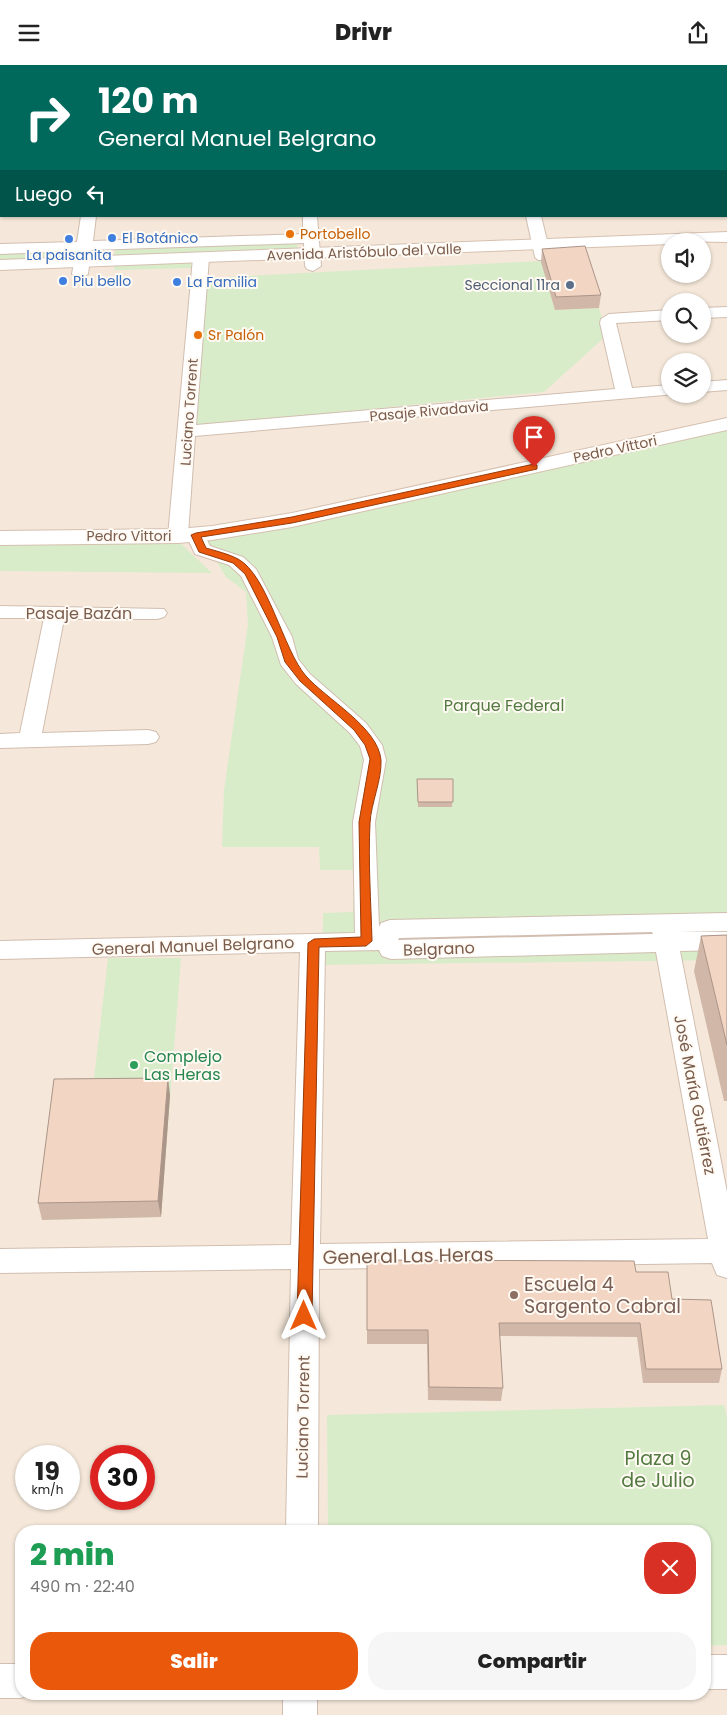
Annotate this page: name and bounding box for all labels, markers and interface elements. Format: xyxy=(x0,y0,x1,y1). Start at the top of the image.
text: Drivr xyxy=(335,17,392,48)
icon: menu xyxy=(15,19,43,47)
icon: share xyxy=(684,19,712,47)
text: 120 m xyxy=(98,76,198,125)
icon: right xyxy=(15,85,80,150)
text: General Manuel Belgrano xyxy=(98,123,376,154)
icon: left xyxy=(82,180,110,208)
text: Luego xyxy=(15,181,72,208)
place label: Portobello xyxy=(300,224,370,244)
place label: El Botánico xyxy=(122,228,198,248)
marker: Portobello xyxy=(284,228,296,240)
marker: El Botánico xyxy=(106,232,118,244)
marker: La paisanita xyxy=(63,233,75,245)
map controls xyxy=(661,233,711,403)
button: sound xyxy=(661,233,711,283)
street label: Avenida Aristóbulo del Valle xyxy=(266,239,462,265)
place label: La paisanita xyxy=(26,245,112,265)
place label: Piu bello xyxy=(73,271,131,291)
place label: La Familia xyxy=(187,272,257,292)
marker: Piu bello xyxy=(57,275,69,287)
place label: Seccional 11ra xyxy=(464,275,560,295)
marker: La Familia xyxy=(171,276,183,288)
marker: Seccional 11ra xyxy=(564,279,576,291)
button: search xyxy=(661,293,711,343)
place label: Sr Palón xyxy=(208,325,264,345)
marker: Sr Palón xyxy=(192,329,204,341)
button: layers xyxy=(661,353,711,403)
street label: Luciano Torrent xyxy=(175,358,203,466)
street label: Pasaje Rivadavia xyxy=(369,396,489,426)
pin xyxy=(513,416,555,467)
icon: arrive xyxy=(520,423,548,451)
street label: Pedro Vittori xyxy=(571,430,659,468)
street label: Pedro Vittori xyxy=(87,526,171,546)
street label: Pasaje Bazán xyxy=(26,602,132,625)
park label: Parque Federal xyxy=(444,694,564,717)
street label: General Manuel Belgrano xyxy=(91,931,295,961)
street label: Belgrano xyxy=(403,936,475,962)
street label: José María Gutiérrez xyxy=(668,1013,722,1177)
place label: Complejo Las Heras xyxy=(144,1045,222,1086)
marker: Complejo Las Heras xyxy=(128,1059,140,1071)
street label: General Las Heras xyxy=(322,1241,494,1271)
place label: Escuela 4 Sargento Cabral xyxy=(524,1271,681,1320)
position arrow xyxy=(277,1289,329,1341)
marker: Escuela 4 Sargento Cabral xyxy=(508,1289,520,1301)
street label: Luciano Torrent xyxy=(290,1355,316,1479)
speed limit sign: 30 xyxy=(90,1445,155,1510)
park label: Plaza 9 de Julio xyxy=(621,1445,695,1494)
text: 19 xyxy=(35,1454,60,1489)
text: km/h xyxy=(32,1481,63,1498)
text: 2 min xyxy=(30,1533,115,1576)
button: close xyxy=(644,1542,696,1594)
text: 490 m · 22:40 xyxy=(30,1575,135,1598)
button: Salir xyxy=(30,1632,358,1690)
button: Compartir xyxy=(368,1632,696,1690)

